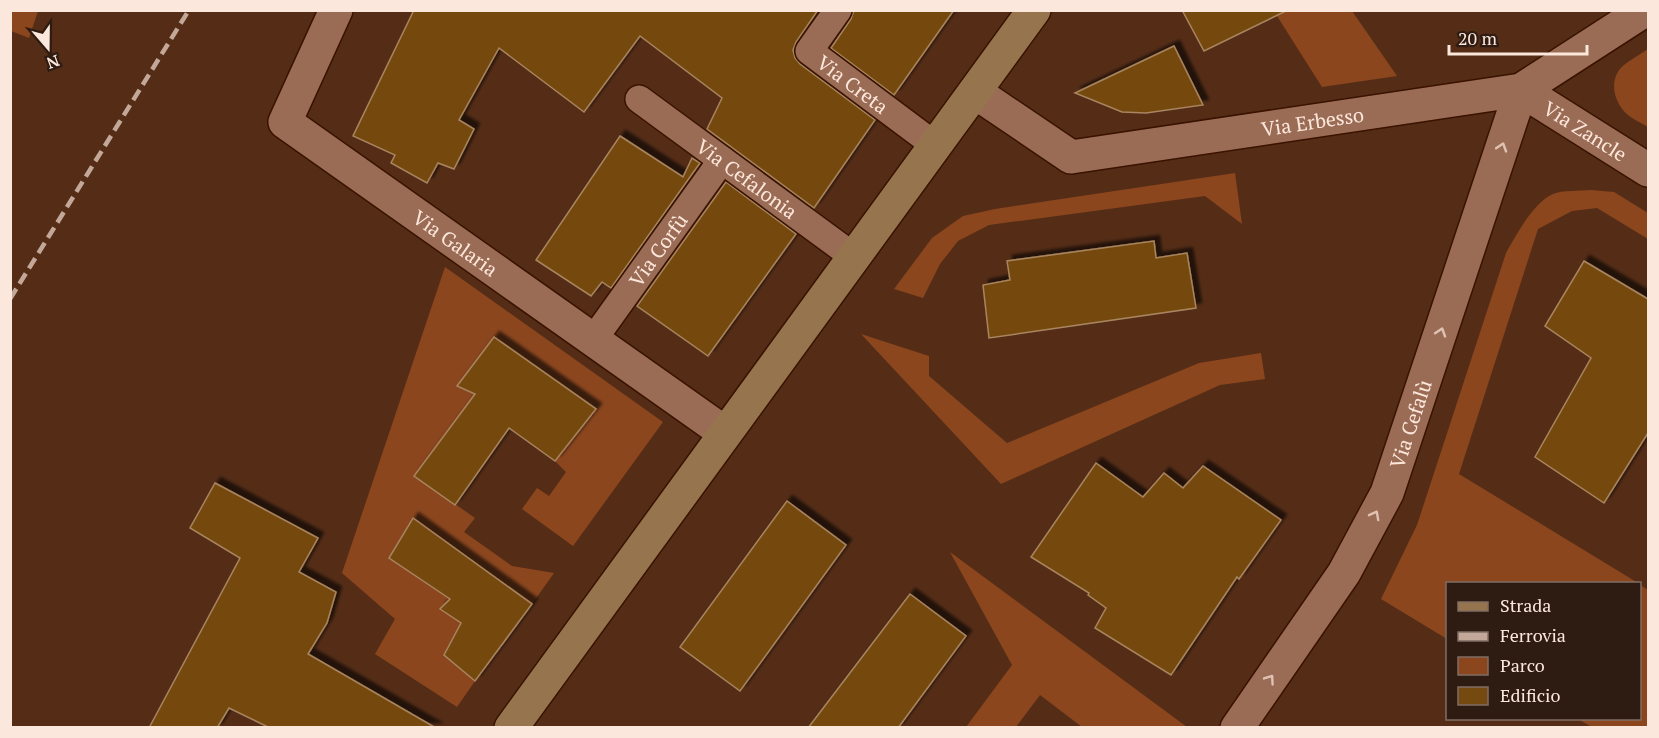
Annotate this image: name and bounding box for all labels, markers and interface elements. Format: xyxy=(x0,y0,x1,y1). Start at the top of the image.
north arrow xyxy=(18,18,78,78)
scale bar xyxy=(1449,18,1587,56)
text: 20 m xyxy=(1458,26,1498,50)
street label: Via Creta xyxy=(812,48,894,119)
text: N xyxy=(44,50,63,75)
street label: Via Zancle xyxy=(1538,94,1633,167)
street label: Via Erbesso xyxy=(1259,100,1366,142)
street label: Via Cefalonia xyxy=(691,132,803,225)
one-way arrow xyxy=(1495,142,1507,153)
street label: Via Galaria xyxy=(408,203,504,282)
street label: Via Corfù xyxy=(622,208,693,292)
one-way arrow xyxy=(1433,327,1446,338)
street label: Via Cefalù xyxy=(1383,376,1437,472)
one-way arrow xyxy=(1368,511,1379,522)
legend xyxy=(1446,582,1641,720)
text: Strada xyxy=(1500,593,1551,617)
text: Ferrovia xyxy=(1500,623,1566,647)
text: Parco xyxy=(1500,653,1545,677)
one-way arrow xyxy=(1263,675,1274,686)
text: Edificio xyxy=(1500,683,1560,707)

